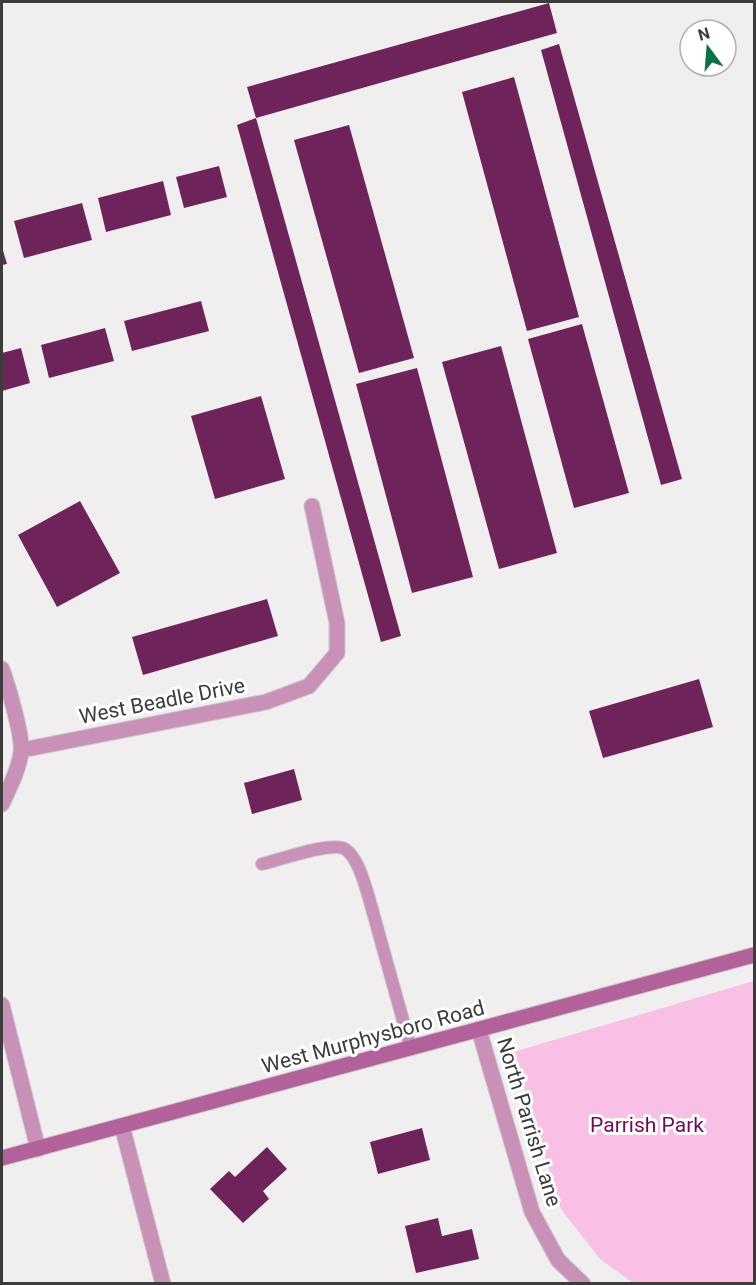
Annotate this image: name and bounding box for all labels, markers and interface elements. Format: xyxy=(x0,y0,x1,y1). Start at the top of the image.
north arrow xyxy=(678,18,738,78)
text: N xyxy=(696,23,712,45)
street label: West Beadle Drive xyxy=(77,673,247,729)
street label: West Murphysboro Road xyxy=(259,996,487,1078)
street label: North Parrish Lane xyxy=(492,1035,566,1209)
park label: Parrish Park xyxy=(590,1113,704,1137)

